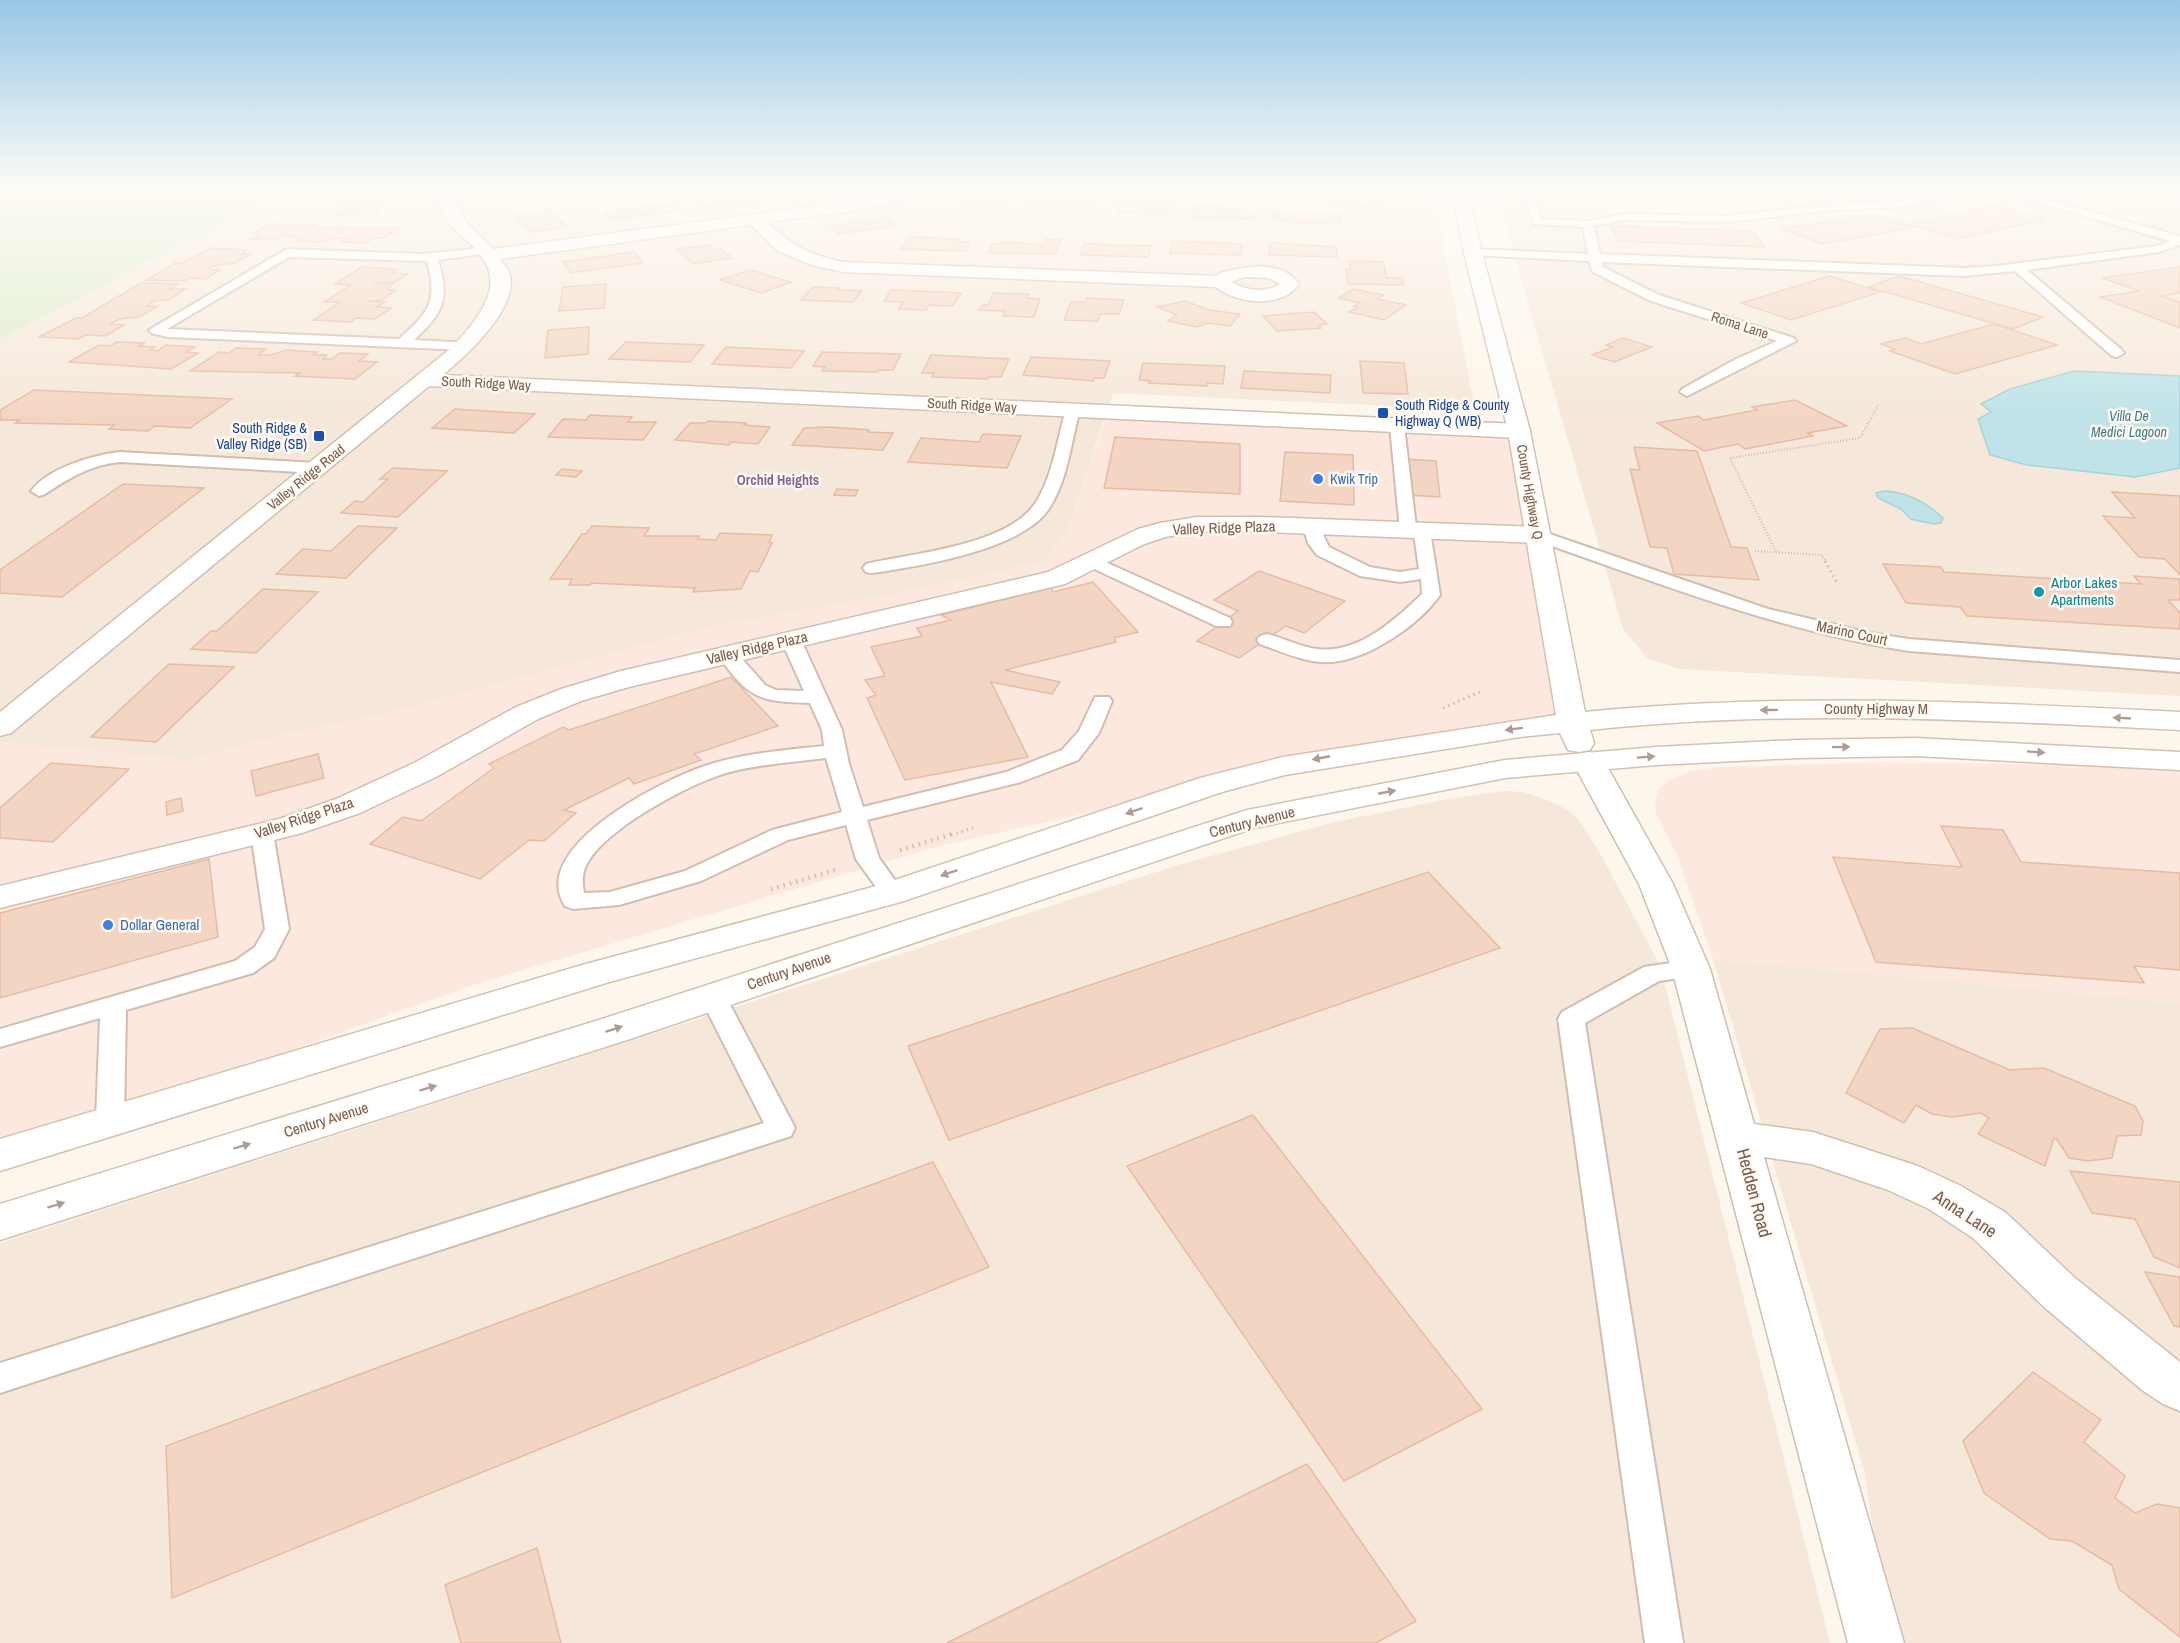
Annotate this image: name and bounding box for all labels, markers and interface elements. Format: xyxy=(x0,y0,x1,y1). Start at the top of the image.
street label: Roma Lane xyxy=(1709,307,1771,343)
street label: South Ridge Way xyxy=(441,372,531,394)
street label: South Ridge Way xyxy=(927,394,1017,416)
place label: South Ridge & County Highway Q (WB) xyxy=(1395,396,1509,430)
marker: South Ridge & County Highway Q (WB) xyxy=(1376,406,1390,420)
water label: Villa De Medici Lagoon xyxy=(2091,407,2167,441)
place label: South Ridge & Valley Ridge (SB) xyxy=(217,419,307,453)
marker: South Ridge & Valley Ridge (SB) xyxy=(312,429,326,443)
street label: Valley Ridge Road xyxy=(263,440,349,514)
street label: County Highway Q xyxy=(1513,443,1547,541)
place label: Kwik Trip xyxy=(1330,470,1378,488)
district label: Orchid Heights xyxy=(737,471,819,489)
marker: Kwik Trip xyxy=(1311,472,1325,486)
street label: Valley Ridge Plaza xyxy=(1172,515,1276,540)
place label: Arbor Lakes Apartments xyxy=(2050,572,2117,610)
marker: Arbor Lakes Apartments xyxy=(2032,585,2046,599)
street label: Marino Court xyxy=(1815,615,1890,650)
street label: Valley Ridge Plaza xyxy=(704,626,810,669)
street label: County Highway M xyxy=(1824,698,1928,719)
one-way arrow xyxy=(1759,705,1778,715)
one-way arrow xyxy=(2112,714,2131,723)
one-way arrow xyxy=(1504,724,1523,733)
one-way arrow xyxy=(1831,742,1850,752)
one-way arrow xyxy=(2026,747,2045,756)
one-way arrow xyxy=(1636,752,1655,761)
one-way arrow xyxy=(1312,754,1331,764)
one-way arrow xyxy=(1378,787,1397,796)
street label: Valley Ridge Plaza xyxy=(252,792,356,843)
street label: Century Avenue xyxy=(1207,801,1297,842)
one-way arrow xyxy=(1125,807,1143,817)
one-way arrow xyxy=(940,869,958,879)
place label: Dollar General xyxy=(120,914,199,935)
marker: Dollar General xyxy=(101,918,115,932)
street label: Century Avenue xyxy=(744,946,834,995)
one-way arrow xyxy=(605,1024,623,1034)
one-way arrow xyxy=(419,1083,437,1092)
street label: Century Avenue xyxy=(281,1097,371,1142)
one-way arrow xyxy=(233,1141,251,1150)
street label: Hedden Road xyxy=(1731,1146,1778,1240)
street label: Anna Lane xyxy=(1928,1183,2002,1244)
one-way arrow xyxy=(47,1200,65,1209)

